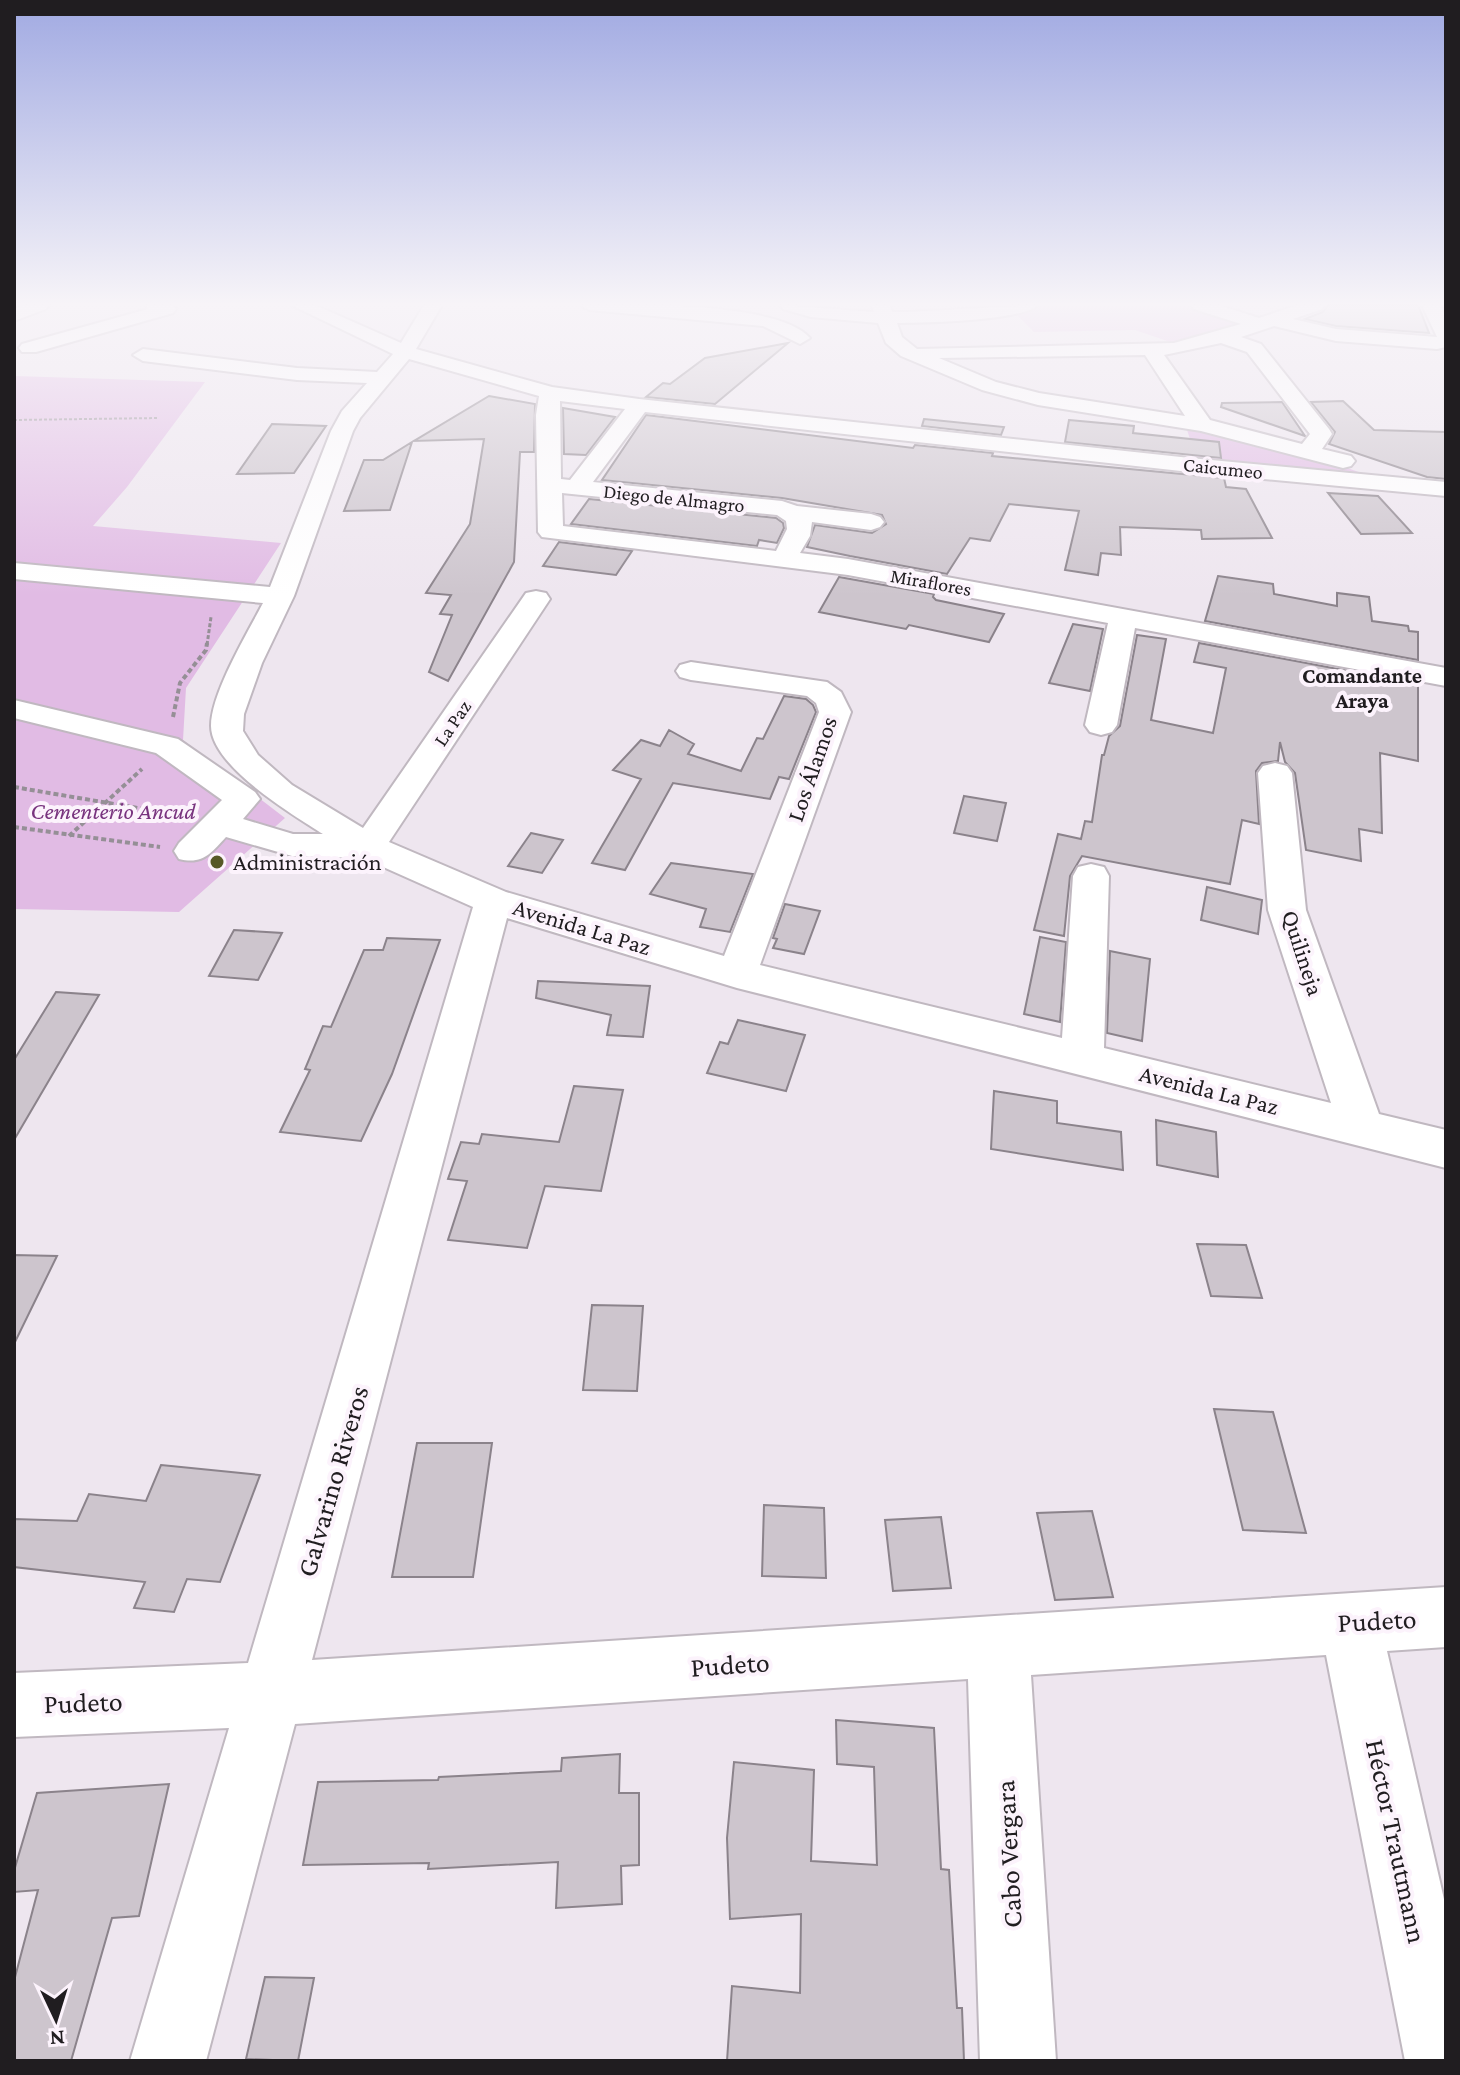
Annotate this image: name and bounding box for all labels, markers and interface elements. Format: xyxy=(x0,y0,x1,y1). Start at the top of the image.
street label: Caicumeo xyxy=(1182,453,1264,483)
street label: Diego de Almagro xyxy=(602,480,746,517)
street label: Miraflores xyxy=(889,564,973,600)
district label: Comandante Araya xyxy=(1302,663,1422,713)
street label: La Paz xyxy=(429,696,475,750)
street label: Los Álamos xyxy=(781,713,842,825)
park label: Cementerio Ancud xyxy=(30,797,196,824)
place label: Administración xyxy=(233,848,382,875)
marker: Administración xyxy=(208,853,226,871)
street label: Avenida La Paz xyxy=(510,893,654,960)
street label: Quilineja xyxy=(1277,907,1330,999)
street label: Avenida La Paz xyxy=(1137,1059,1282,1120)
street label: Galvarino Riveros xyxy=(290,1382,375,1580)
street label: Pudeto xyxy=(1337,1603,1417,1638)
street label: Pudeto xyxy=(690,1646,770,1683)
street label: Pudeto xyxy=(43,1686,123,1719)
street label: Héctor Trautmann xyxy=(1360,1736,1433,1946)
street label: Cabo Vergara xyxy=(989,1779,1028,1929)
north arrow xyxy=(16,1979,96,2059)
text: N xyxy=(49,2025,66,2051)

